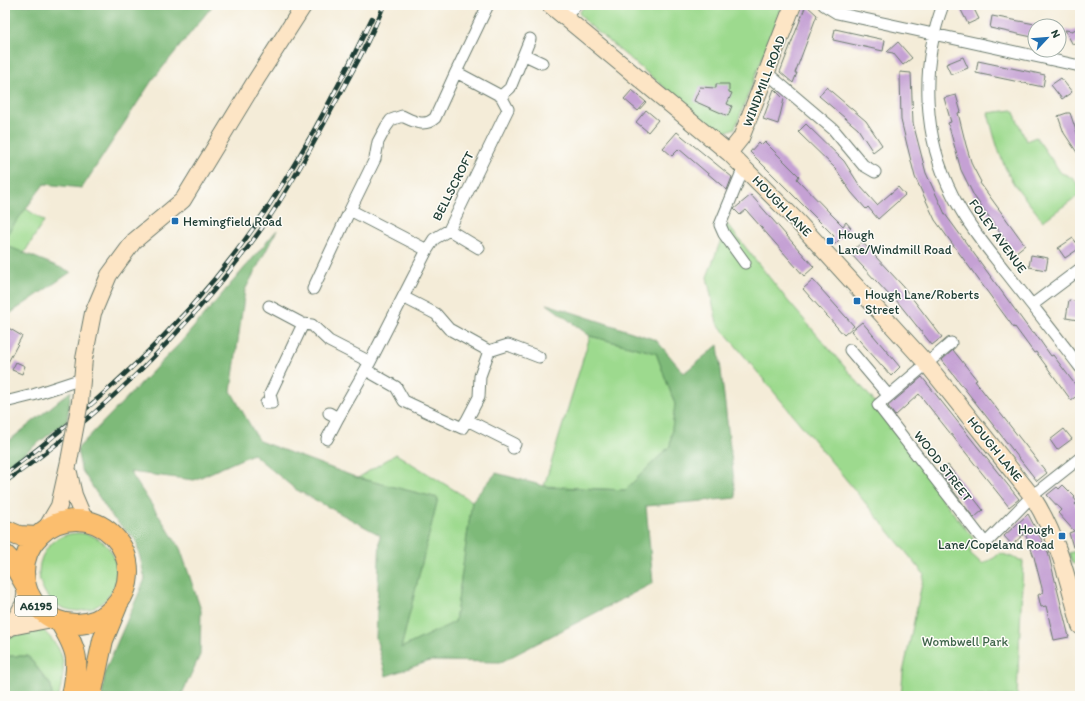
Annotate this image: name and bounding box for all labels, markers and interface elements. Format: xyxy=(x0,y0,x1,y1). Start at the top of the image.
north arrow xyxy=(1027,18,1067,58)
text: N xyxy=(1048,28,1063,40)
street label: WINDMILL ROAD xyxy=(740,33,788,129)
street label: BELLSCROFT xyxy=(429,148,477,223)
street label: HOUGH LANE xyxy=(749,172,815,240)
street label: FOLEY AVENUE xyxy=(966,196,1030,276)
place label: Hemingfield Road xyxy=(183,214,282,229)
marker: Hemingfield Road xyxy=(170,216,180,226)
place label: Hough Lane/Windmill Road xyxy=(838,227,952,257)
marker: Hough Lane/Windmill Road xyxy=(825,236,835,246)
place label: Hough Lane/Roberts Street xyxy=(865,287,979,317)
marker: Hough Lane/Roberts Street xyxy=(852,296,862,306)
street label: HOUGH LANE xyxy=(964,414,1026,484)
street label: WOOD STREET xyxy=(911,428,976,505)
place label: Hough Lane/Copeland Road xyxy=(938,522,1054,552)
marker: Hough Lane/Copeland Road xyxy=(1057,531,1067,541)
road number: A6195 xyxy=(15,596,57,616)
park label: Wombwell Park xyxy=(922,634,1008,649)

